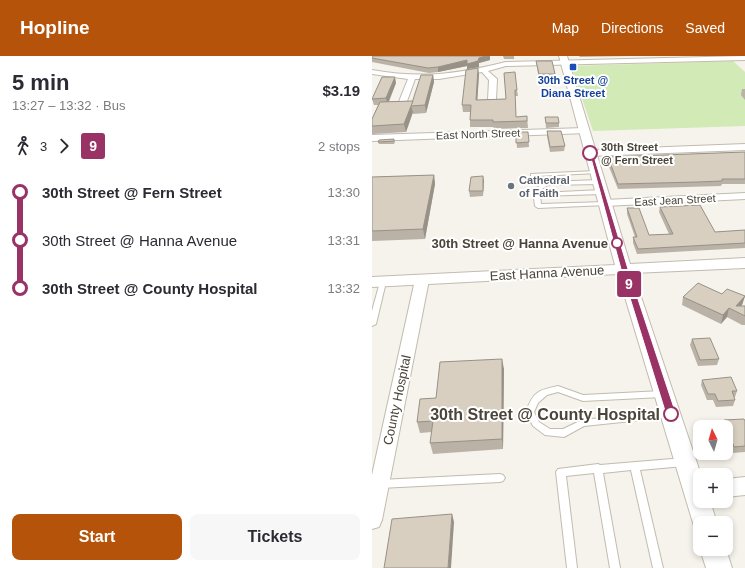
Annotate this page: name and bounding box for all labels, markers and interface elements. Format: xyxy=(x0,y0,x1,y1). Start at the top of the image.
text: Hopline xyxy=(20,17,90,38)
text: Map xyxy=(552,20,579,36)
text: Directions xyxy=(601,20,663,36)
text: Saved xyxy=(685,20,725,36)
marker: 30th Street @ Diana Street xyxy=(568,62,578,72)
text: 5 min xyxy=(12,70,69,95)
place label: 30th Street @ Diana Street xyxy=(538,74,609,99)
text: $3.19 xyxy=(322,82,360,99)
text: 13:27 – 13:32 · Bus xyxy=(12,98,125,113)
street label: East North Street xyxy=(436,127,520,141)
icon: walk xyxy=(12,135,34,157)
icon: forward xyxy=(53,135,75,157)
text: 9 xyxy=(89,138,97,154)
text: 3 xyxy=(40,139,47,154)
text: 2 stops xyxy=(318,139,360,154)
place label: 30th Street @ Fern Street xyxy=(601,141,673,166)
marker: 30th Street @ Fern Street xyxy=(582,145,598,161)
place label: Cathedral of Faith xyxy=(519,174,570,199)
marker: Cathedral of Faith xyxy=(506,181,516,191)
text: 30th Street @ Fern Street xyxy=(42,184,222,201)
text: 13:30 xyxy=(327,185,360,200)
street label: East Jean Street xyxy=(634,192,716,208)
text: 30th Street @ Hanna Avenue xyxy=(42,232,237,249)
text: 13:31 xyxy=(327,233,360,248)
place label: 30th Street @ Hanna Avenue xyxy=(432,236,608,251)
marker: 30th Street @ Hanna Avenue xyxy=(611,237,623,249)
street label: East Hanna Avenue xyxy=(489,263,605,283)
line badge: 9 xyxy=(616,271,642,297)
text: 9 xyxy=(625,276,633,292)
text: 30th Street @ County Hospital xyxy=(42,280,258,297)
text: 13:32 xyxy=(327,281,360,296)
street label: County Hospital xyxy=(380,353,414,446)
place label: 30th Street @ County Hospital xyxy=(430,406,660,423)
marker: 30th Street @ County Hospital xyxy=(663,406,679,422)
north arrow xyxy=(693,420,733,460)
map controls xyxy=(693,420,733,556)
button: + xyxy=(693,468,733,508)
button: Start xyxy=(12,514,182,560)
button: Tickets xyxy=(190,514,360,560)
button: − xyxy=(693,516,733,556)

